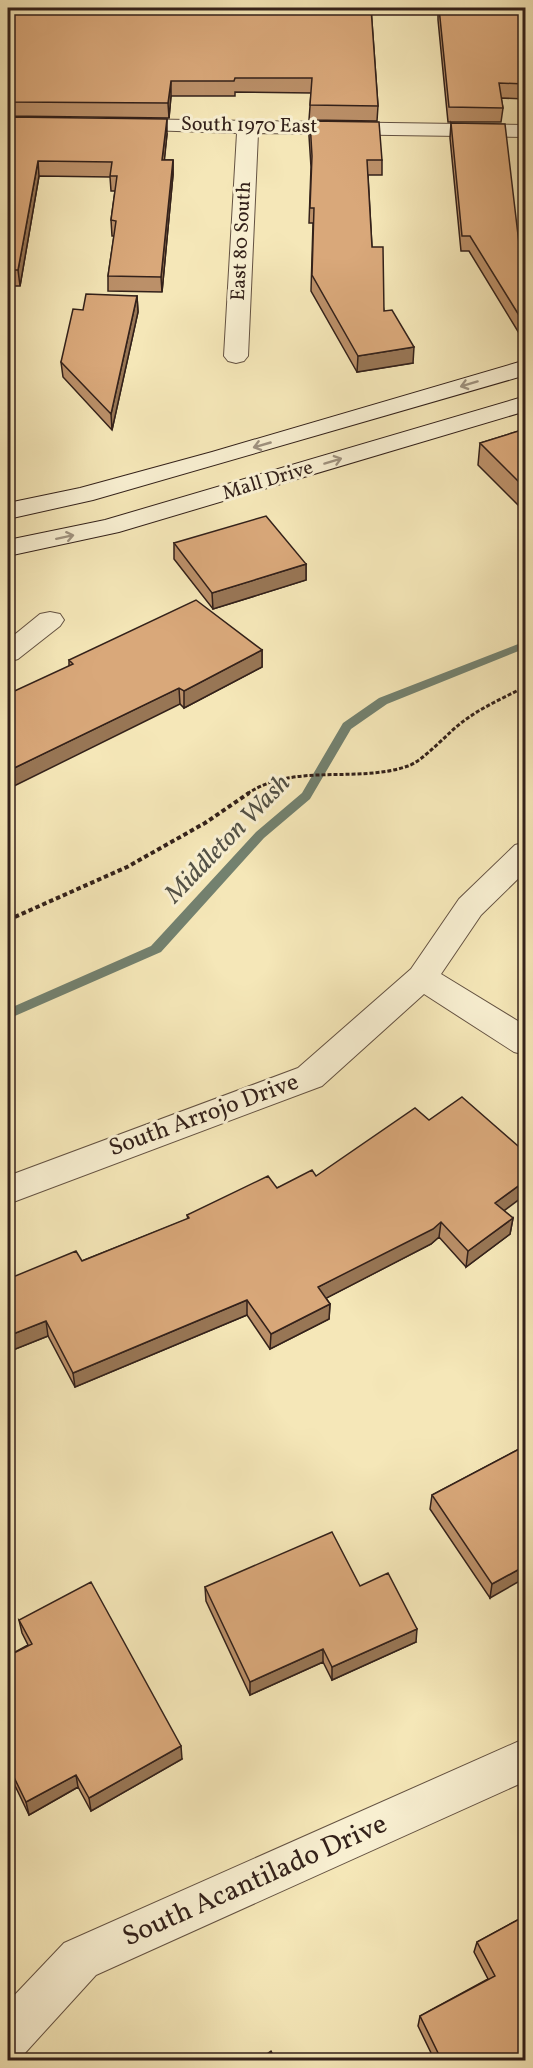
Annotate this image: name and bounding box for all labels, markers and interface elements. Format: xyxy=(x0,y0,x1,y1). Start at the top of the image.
street label: South 1970 East xyxy=(181,111,317,141)
street label: East 80 South xyxy=(225,180,259,301)
one-way arrow xyxy=(460,379,479,390)
one-way arrow xyxy=(253,440,272,451)
street label: Mall Drive xyxy=(219,454,317,508)
one-way arrow xyxy=(323,455,342,466)
one-way arrow xyxy=(55,531,74,542)
water label: Middleton Wash xyxy=(156,766,299,912)
street label: South Arrojo Drive xyxy=(104,1066,304,1166)
street label: South Acantilado Drive xyxy=(117,1805,393,1957)

